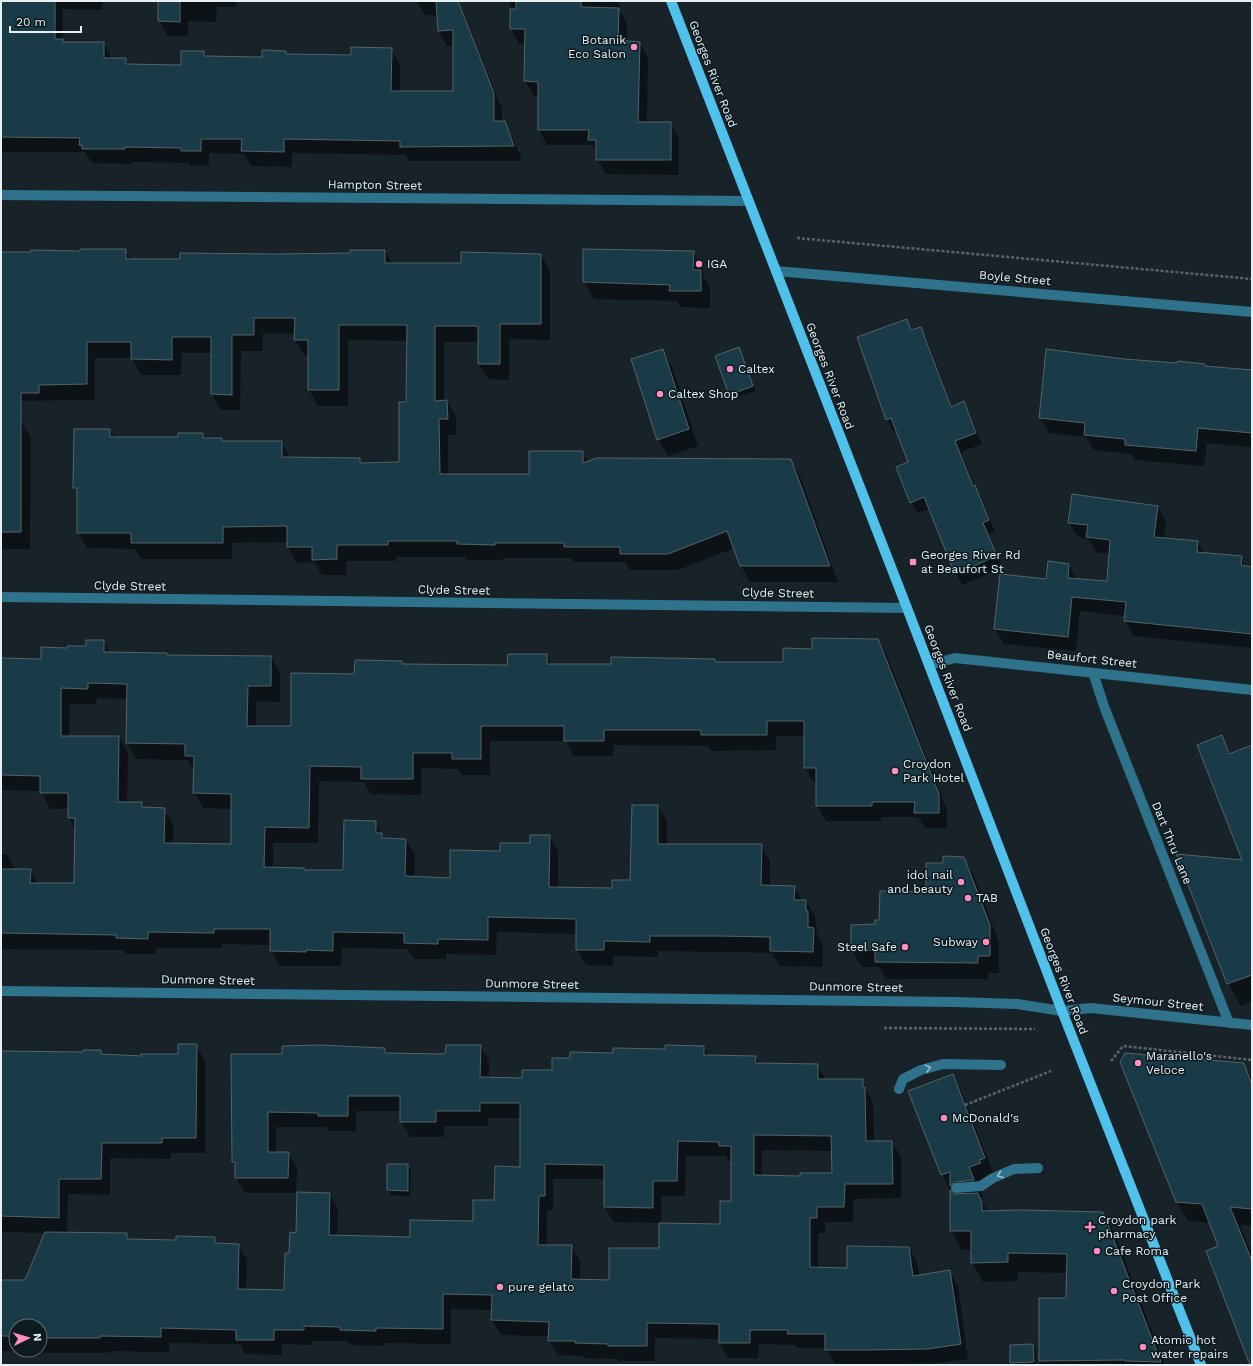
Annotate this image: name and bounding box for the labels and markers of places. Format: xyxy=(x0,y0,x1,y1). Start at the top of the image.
place label: Botanik Eco Salon xyxy=(568,33,626,61)
marker: Botanik Eco Salon xyxy=(629,42,639,52)
place label: IGA xyxy=(707,257,727,271)
marker: IGA xyxy=(694,259,704,269)
place label: Caltex xyxy=(738,362,775,376)
marker: Caltex xyxy=(725,364,735,374)
place label: Caltex Shop xyxy=(668,387,738,401)
marker: Caltex Shop xyxy=(655,389,665,399)
place label: Georges River Rd at Beaufort St xyxy=(921,548,1020,576)
marker: Georges River Rd at Beaufort St xyxy=(908,557,918,567)
place label: Croydon Park Hotel xyxy=(903,757,964,785)
marker: Croydon Park Hotel xyxy=(890,766,900,776)
place label: idol nail and beauty xyxy=(887,868,954,896)
marker: idol nail and beauty xyxy=(956,877,966,887)
place label: TAB xyxy=(976,891,998,905)
marker: TAB xyxy=(963,893,973,903)
place label: Subway xyxy=(933,935,979,949)
marker: Subway xyxy=(981,937,991,947)
place label: Steel Safe xyxy=(837,940,897,954)
marker: Steel Safe xyxy=(900,942,910,952)
place label: Maranello's Veloce xyxy=(1146,1049,1212,1077)
marker: Maranello's Veloce xyxy=(1133,1058,1143,1068)
place label: McDonald's xyxy=(952,1111,1019,1125)
marker: McDonald's xyxy=(939,1113,949,1123)
place label: Croydon park pharmacy xyxy=(1098,1213,1177,1241)
marker: Croydon park pharmacy xyxy=(1085,1222,1095,1232)
place label: Cafe Roma xyxy=(1105,1244,1169,1258)
marker: Cafe Roma xyxy=(1092,1246,1102,1256)
place label: Croydon Park Post Office xyxy=(1122,1277,1200,1305)
place label: pure gelato xyxy=(508,1280,574,1294)
marker: pure gelato xyxy=(495,1282,505,1292)
marker: Croydon Park Post Office xyxy=(1109,1286,1119,1296)
place label: Atomic hot water repairs xyxy=(1151,1333,1228,1361)
marker: Atomic hot water repairs xyxy=(1138,1342,1148,1352)

